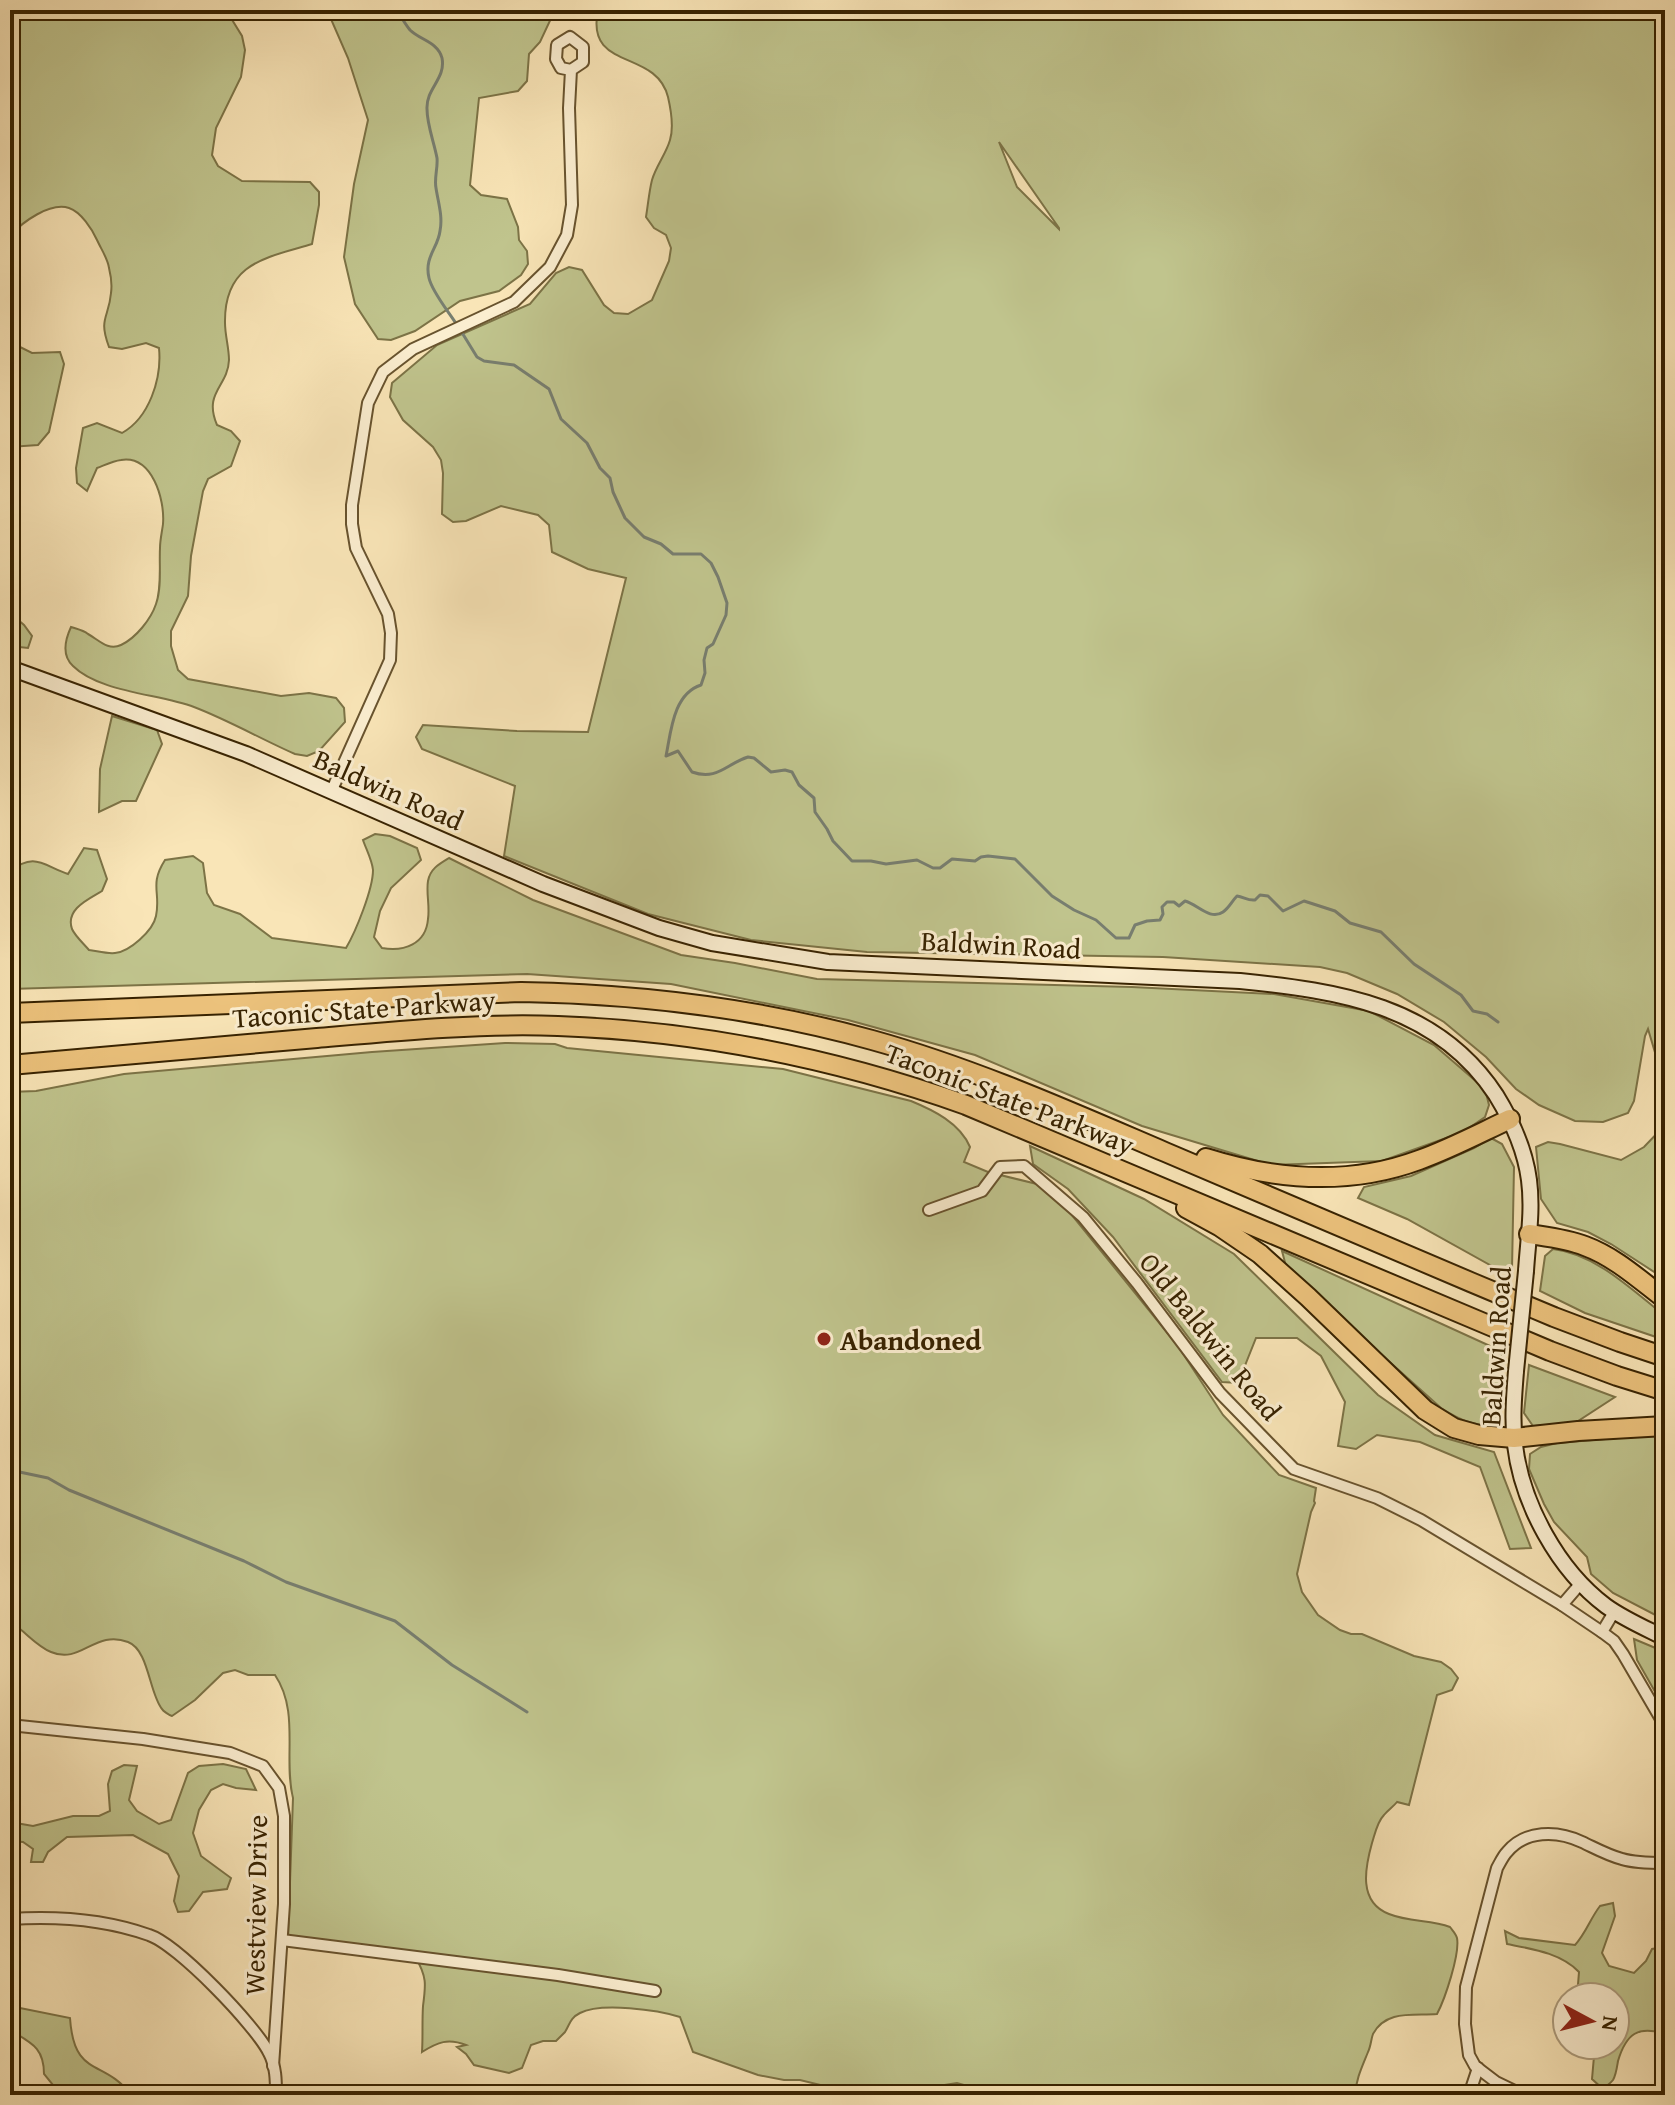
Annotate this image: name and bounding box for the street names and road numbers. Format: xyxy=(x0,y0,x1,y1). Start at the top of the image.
street label: Baldwin Road xyxy=(308,738,471,840)
street label: Baldwin Road xyxy=(920,919,1082,969)
street label: Taconic State Parkway xyxy=(231,978,497,1038)
street label: Taconic State Parkway xyxy=(880,1032,1140,1164)
street label: Old Baldwin Road xyxy=(1130,1243,1292,1429)
street label: Baldwin Road xyxy=(1469,1265,1521,1427)
street label: Westview Drive xyxy=(233,1814,277,1996)

